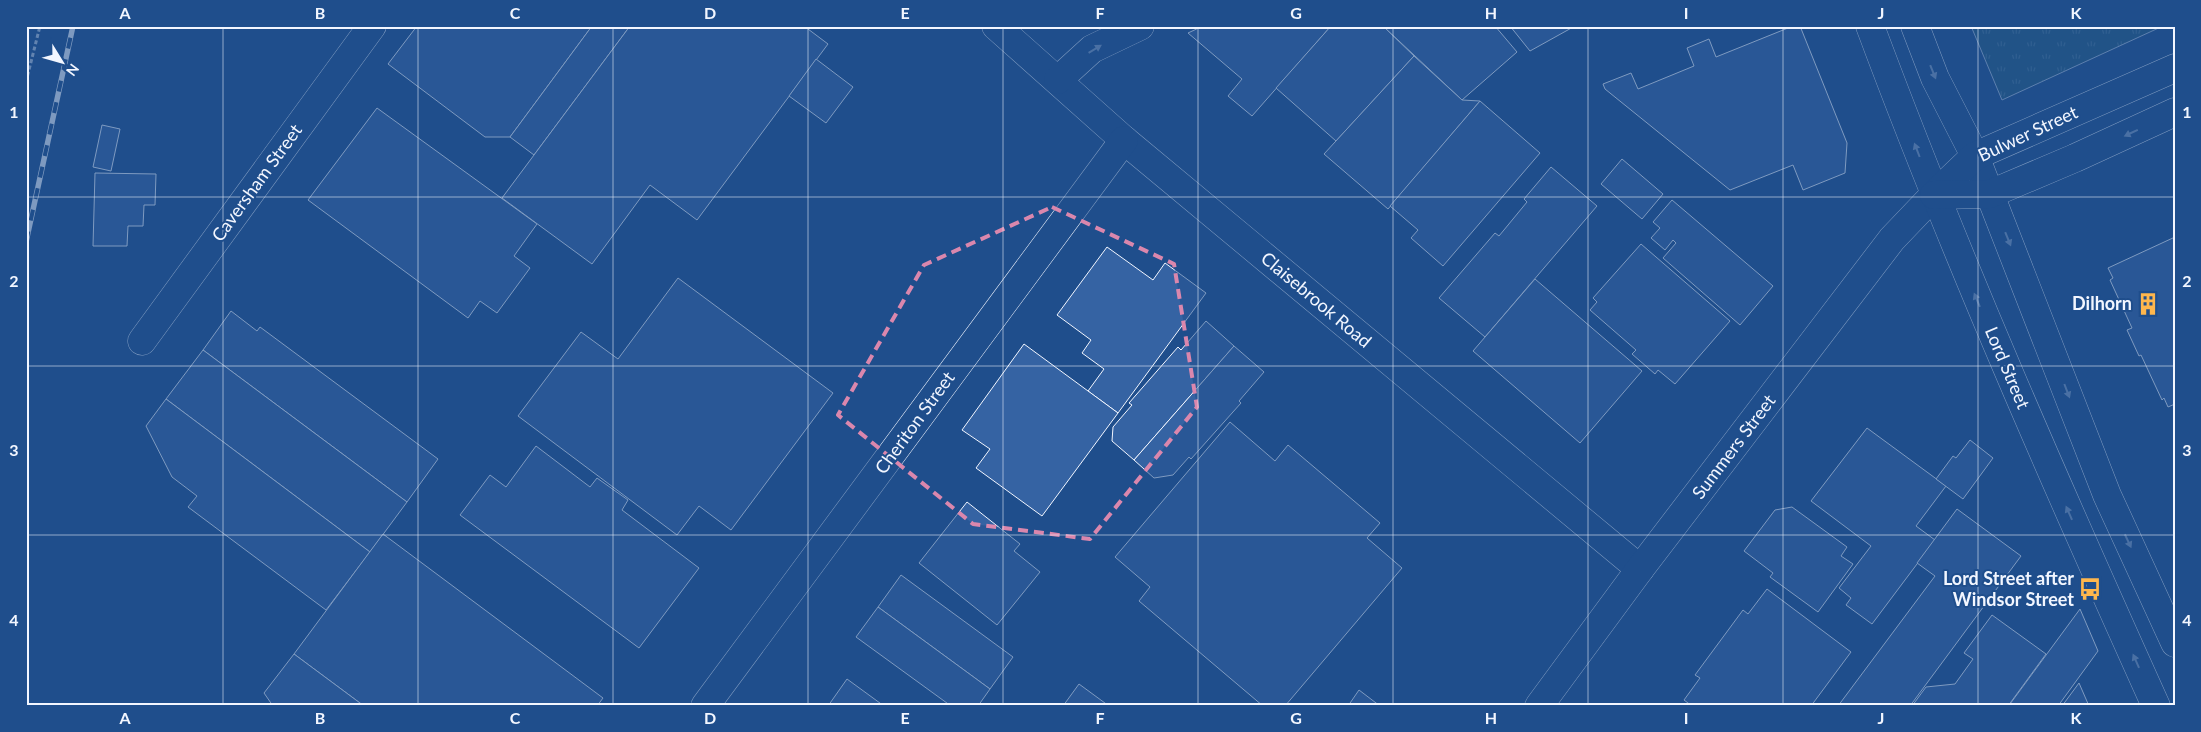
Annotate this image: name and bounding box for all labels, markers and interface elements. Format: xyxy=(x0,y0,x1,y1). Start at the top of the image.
text: A xyxy=(118,3,131,22)
text: B xyxy=(315,3,325,22)
text: C xyxy=(510,3,521,22)
text: D xyxy=(704,3,716,22)
text: E xyxy=(900,3,910,22)
text: F xyxy=(1095,3,1105,22)
text: G xyxy=(1290,3,1302,22)
text: H xyxy=(1485,3,1497,22)
text: I xyxy=(1684,3,1688,22)
text: J xyxy=(1878,3,1884,22)
text: K xyxy=(2071,3,2083,22)
north arrow xyxy=(38,38,88,88)
one-way arrow xyxy=(1088,44,1101,53)
text: N xyxy=(63,61,83,80)
one-way arrow xyxy=(1929,65,1937,79)
street label: Bulwer Street xyxy=(1974,100,2081,166)
text: 1 xyxy=(9,102,19,121)
text: 1 xyxy=(2182,102,2192,121)
street label: Caversham Street xyxy=(206,119,306,245)
one-way arrow xyxy=(2124,129,2138,137)
one-way arrow xyxy=(1913,142,1920,157)
one-way arrow xyxy=(2005,232,2013,246)
street label: Claisebrook Road xyxy=(1257,247,1376,352)
text: 2 xyxy=(9,271,19,290)
text: 2 xyxy=(2182,271,2192,290)
building icon: Dilhorn xyxy=(2135,291,2161,317)
one-way arrow xyxy=(1973,292,1981,307)
place label: Dilhorn xyxy=(2072,292,2132,314)
street label: Lord Street xyxy=(1981,323,2035,412)
street label: Cheriton Street xyxy=(870,367,959,478)
one-way arrow xyxy=(2063,384,2071,399)
street label: Summers Street xyxy=(1687,389,1780,503)
text: 3 xyxy=(9,440,19,459)
text: 3 xyxy=(2182,440,2192,459)
one-way arrow xyxy=(2065,506,2073,520)
one-way arrow xyxy=(2124,534,2132,548)
place label: Lord Street after Windsor Street xyxy=(1943,567,2074,610)
bus stop icon: Lord Street after Windsor Street xyxy=(2077,576,2103,602)
text: 4 xyxy=(9,610,19,629)
text: 4 xyxy=(2182,610,2192,629)
one-way arrow xyxy=(2131,654,2139,668)
text: A xyxy=(118,708,131,727)
text: B xyxy=(315,708,325,727)
text: C xyxy=(510,708,521,727)
text: D xyxy=(704,708,716,727)
text: E xyxy=(900,708,910,727)
text: F xyxy=(1095,708,1105,727)
text: G xyxy=(1290,708,1302,727)
text: H xyxy=(1485,708,1497,727)
text: I xyxy=(1684,708,1688,727)
text: J xyxy=(1878,708,1884,727)
text: K xyxy=(2071,708,2083,727)

